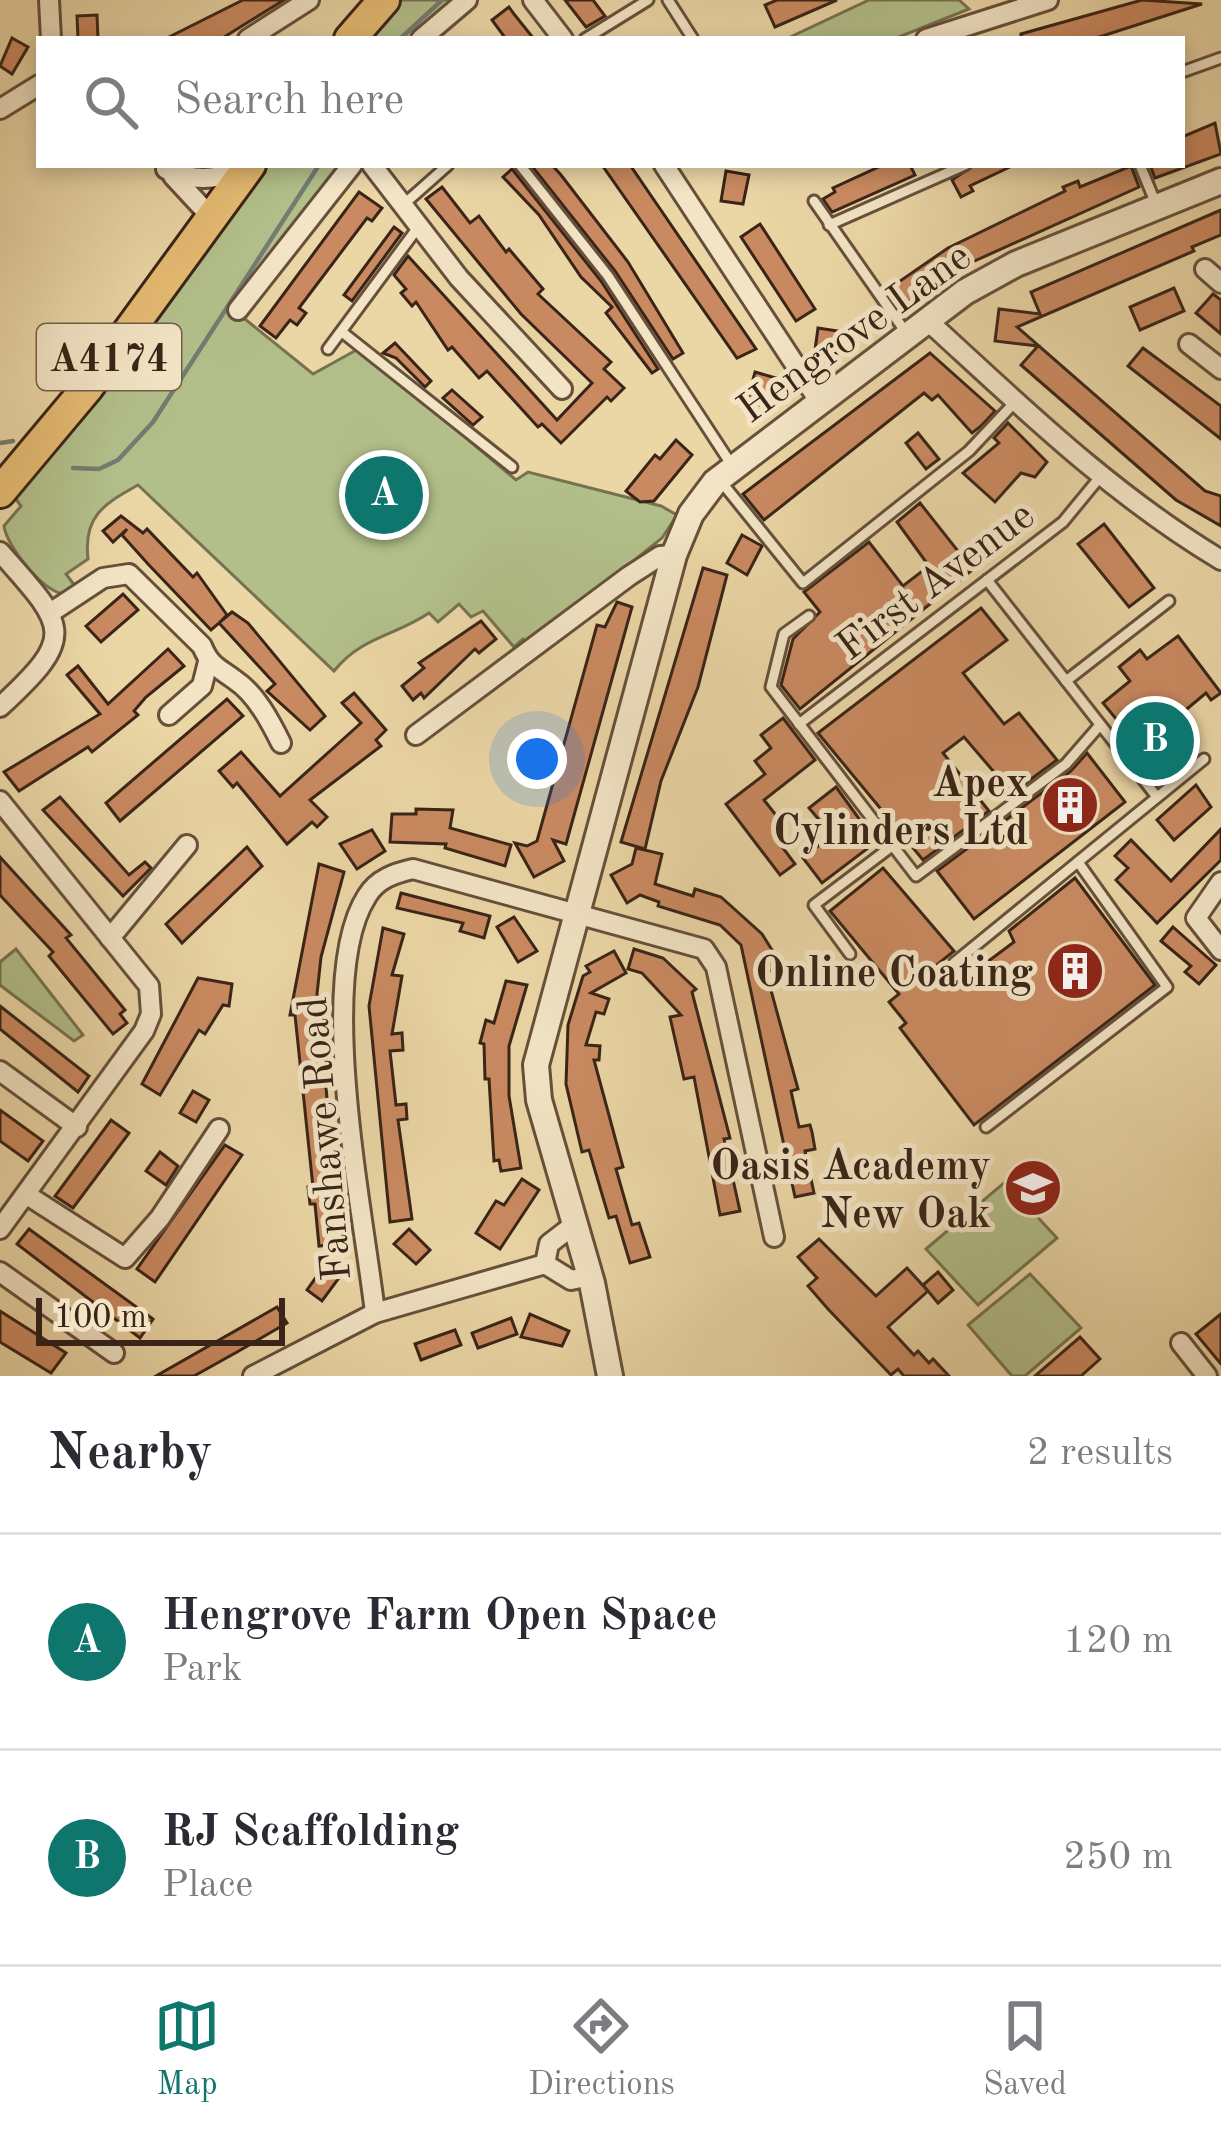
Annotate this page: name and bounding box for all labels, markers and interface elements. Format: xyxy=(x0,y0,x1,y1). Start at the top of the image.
search box xyxy=(36,36,1185,168)
icon: search xyxy=(78,69,144,135)
text: Search here xyxy=(174,79,404,124)
street label: Hengrove Lane xyxy=(731,236,979,432)
road number: A4174 xyxy=(37,324,181,390)
pin: A xyxy=(345,450,423,540)
street label: First Avenue xyxy=(830,495,1043,670)
pin: B xyxy=(1116,696,1194,786)
your location xyxy=(507,729,567,789)
place label: Apex Cylinders Ltd xyxy=(773,764,1028,854)
building icon: Apex Cylinders Ltd xyxy=(1039,774,1101,836)
building icon: Online Coating xyxy=(1044,940,1106,1002)
place label: Online Coating xyxy=(755,954,1033,996)
street label: Fanshawe Road xyxy=(294,995,360,1283)
place label: Oasis Academy New Oak xyxy=(710,1147,991,1237)
school or university icon: Oasis Academy New Oak xyxy=(1002,1157,1064,1219)
scale bar xyxy=(36,1292,285,1345)
text: 100 m xyxy=(54,1302,147,1335)
text: Nearby xyxy=(48,1429,213,1480)
text: 2 results xyxy=(1027,1434,1173,1473)
text: Hengrove Farm Open Space xyxy=(162,1595,717,1640)
text: A xyxy=(72,1622,102,1661)
text: 120 m xyxy=(1063,1622,1173,1661)
text: Park xyxy=(162,1650,242,1689)
text: RJ Scaffolding xyxy=(162,1811,459,1856)
text: B xyxy=(73,1838,101,1877)
text: 250 m xyxy=(1063,1838,1173,1877)
text: Place xyxy=(162,1866,253,1905)
tab: Map xyxy=(154,1993,220,2106)
tab: Directions xyxy=(528,1993,675,2106)
tab: Saved xyxy=(983,1993,1067,2106)

